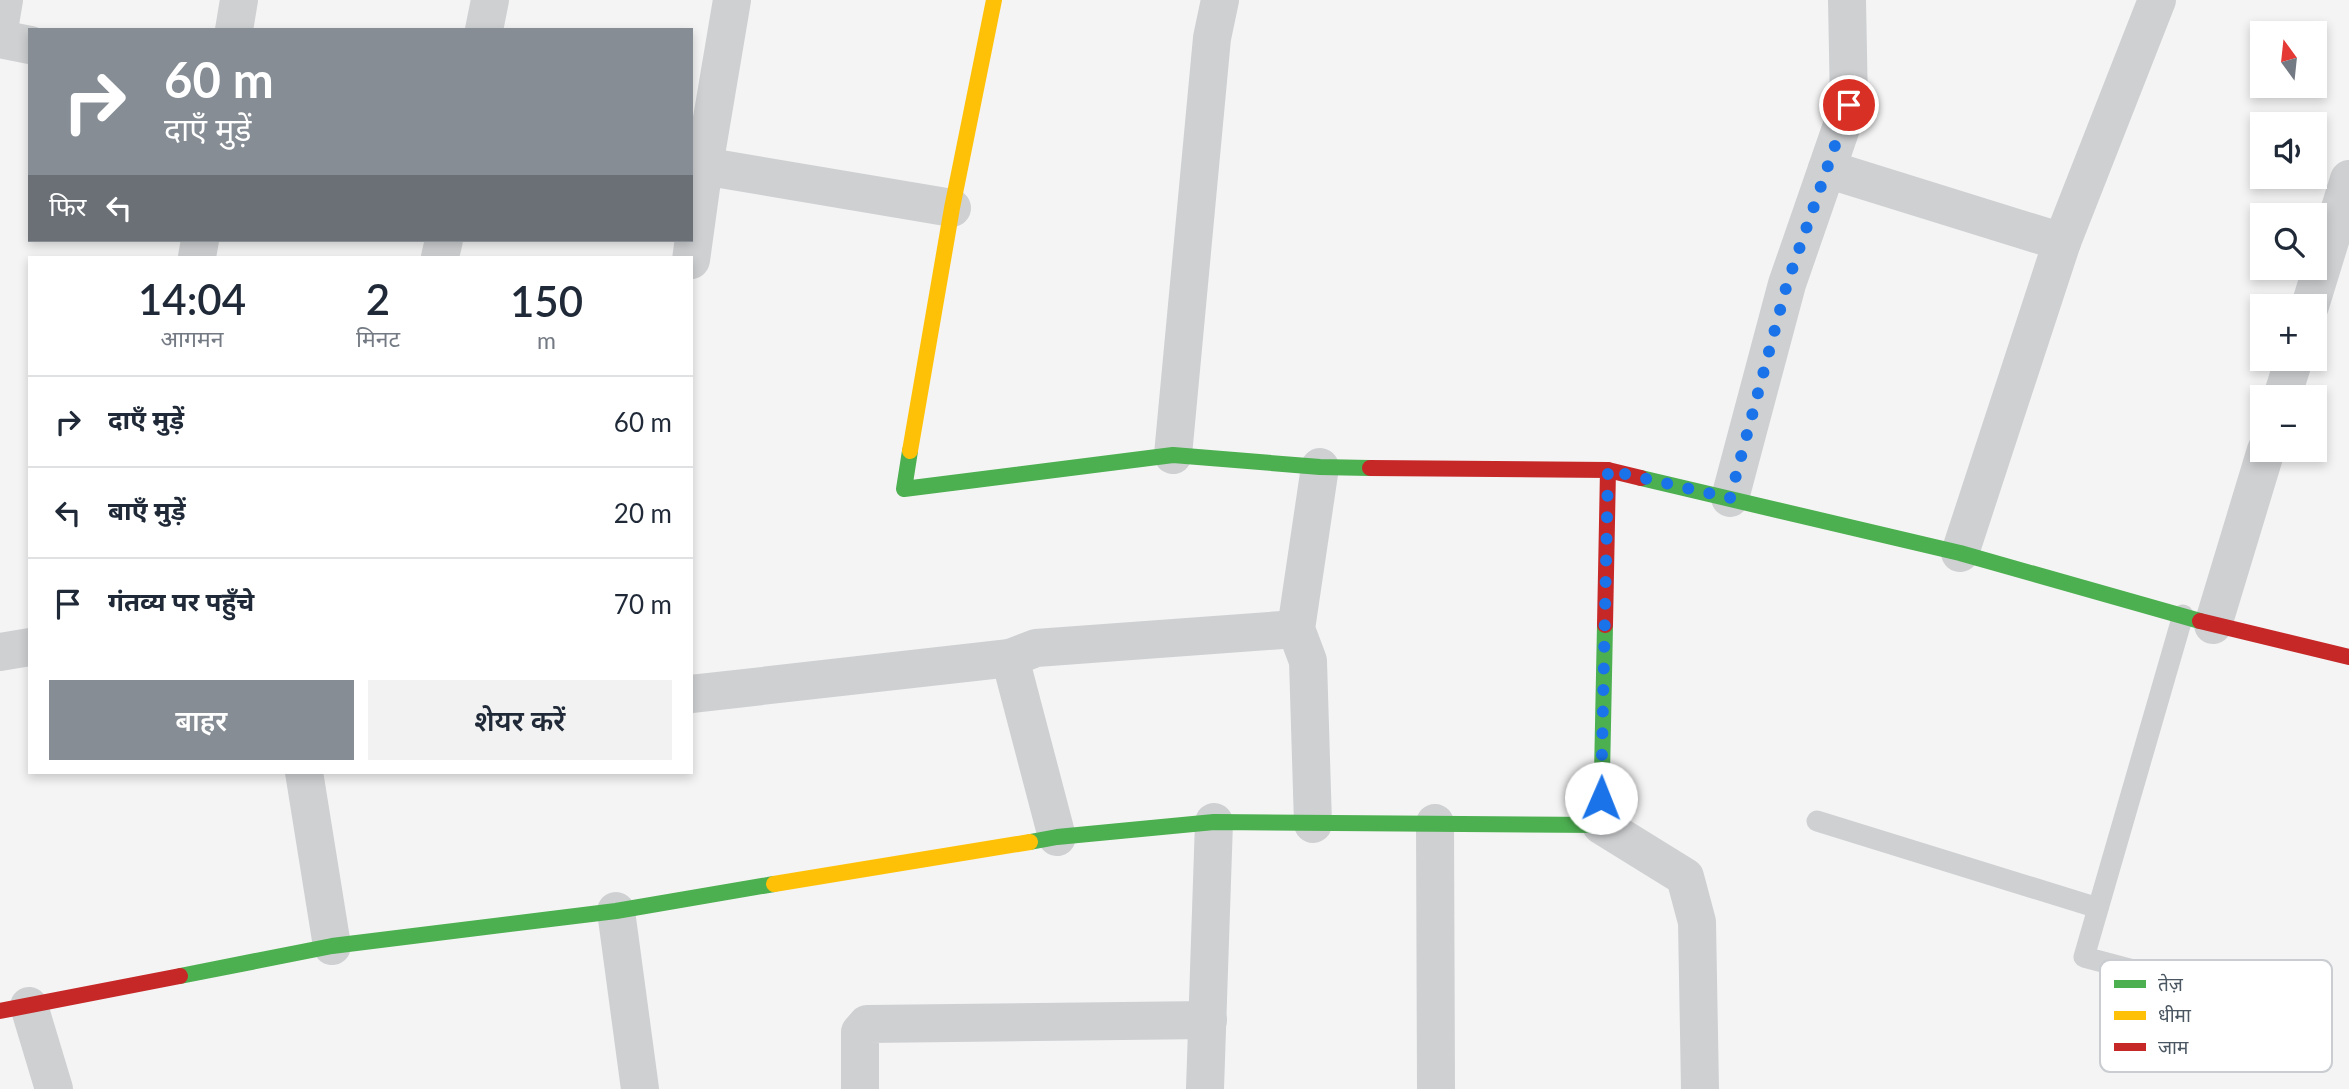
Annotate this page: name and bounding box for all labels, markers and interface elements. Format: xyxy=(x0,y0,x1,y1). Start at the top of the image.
north arrow xyxy=(2250,21,2328,98)
map controls xyxy=(2250,21,2327,462)
text: 60 m xyxy=(164,50,274,108)
icon: right xyxy=(49,56,140,147)
pin xyxy=(1819,75,1879,135)
icon: arrive xyxy=(1830,86,1868,124)
text: दाएँ मुड़ें xyxy=(164,109,251,148)
button: sound xyxy=(2250,112,2327,189)
icon: left xyxy=(100,189,138,227)
text: फिर xyxy=(49,190,86,222)
button: search xyxy=(2250,203,2327,280)
text: 14:04 xyxy=(138,274,246,324)
text: 2 xyxy=(366,274,390,324)
text: 150 xyxy=(510,276,583,326)
button: + xyxy=(2250,294,2327,371)
text: आगमन xyxy=(160,324,223,352)
text: मिनट xyxy=(356,324,400,352)
text: m xyxy=(537,326,556,354)
button: − xyxy=(2250,385,2327,462)
icon: right xyxy=(49,403,87,441)
text: दाएँ मुड़ें xyxy=(108,403,184,435)
text: 60 m xyxy=(614,406,672,438)
icon: left xyxy=(49,494,87,532)
text: बाएँ मुड़ें xyxy=(108,494,186,526)
text: 20 m xyxy=(614,497,672,529)
icon: arrive xyxy=(49,585,87,623)
text: गंतव्य पर पहुँचे xyxy=(108,585,254,617)
text: 70 m xyxy=(614,588,672,620)
button: बाहर xyxy=(49,680,354,760)
button: शेयर करें xyxy=(368,680,672,760)
position arrow xyxy=(1564,761,1638,835)
legend xyxy=(2100,960,2332,1072)
text: तेज़ xyxy=(2158,972,2184,995)
text: धीमा xyxy=(2158,1003,2192,1026)
text: जाम xyxy=(2158,1035,2189,1058)

